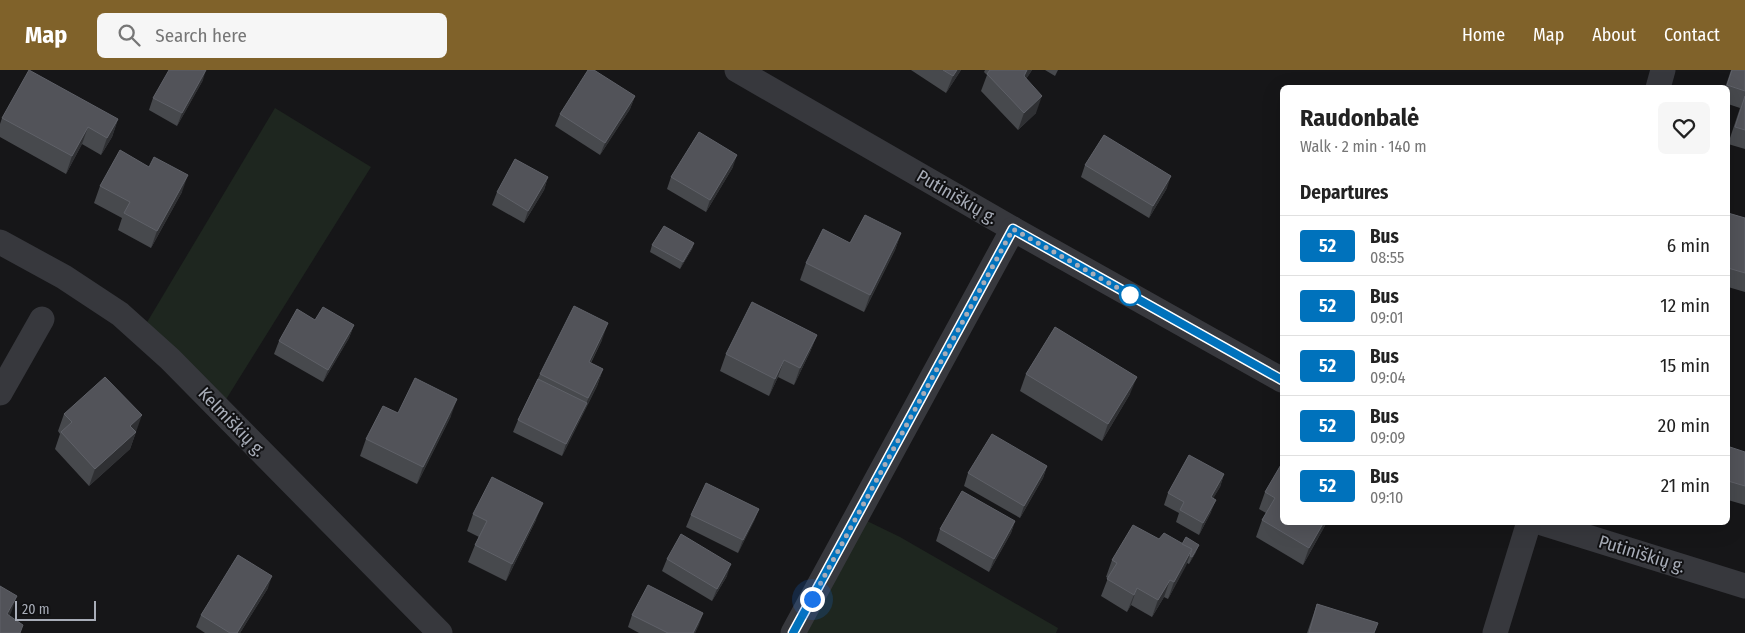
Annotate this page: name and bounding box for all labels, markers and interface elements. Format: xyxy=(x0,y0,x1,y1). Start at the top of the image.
search box xyxy=(97,13,447,58)
text: Map xyxy=(25,21,67,49)
icon: search xyxy=(115,21,143,49)
text: Search here xyxy=(155,24,247,47)
text: Home xyxy=(1462,24,1505,46)
text: Map xyxy=(1533,24,1564,46)
text: About xyxy=(1592,24,1636,46)
text: Contact xyxy=(1664,24,1720,46)
button: heart xyxy=(1658,102,1710,154)
text: Raudonbalė xyxy=(1300,104,1419,132)
text: Walk · 2 min · 140 m xyxy=(1300,137,1427,156)
street label: Putiniškių g. xyxy=(913,165,1001,229)
text: Departures xyxy=(1300,181,1388,204)
text: Bus xyxy=(1370,225,1399,248)
text: 6 min xyxy=(1667,234,1710,257)
text: 52 xyxy=(1319,235,1336,257)
text: 08:55 xyxy=(1370,248,1404,267)
unlabelled marker xyxy=(1119,284,1141,306)
text: Bus xyxy=(1370,285,1399,308)
text: 12 min xyxy=(1660,294,1710,317)
text: 52 xyxy=(1319,295,1336,317)
text: 09:01 xyxy=(1370,308,1404,327)
text: Bus xyxy=(1370,345,1399,368)
text: 15 min xyxy=(1660,354,1710,377)
text: 52 xyxy=(1319,355,1336,377)
text: 09:04 xyxy=(1370,368,1405,387)
street label: Kelmiškių g. xyxy=(194,383,271,461)
text: Bus xyxy=(1370,405,1399,428)
text: 20 min xyxy=(1658,414,1710,437)
text: 52 xyxy=(1319,415,1336,437)
text: 09:09 xyxy=(1370,428,1405,447)
text: Bus xyxy=(1370,465,1399,488)
text: 21 min xyxy=(1661,474,1710,497)
text: 52 xyxy=(1319,475,1336,497)
text: 09:10 xyxy=(1370,488,1403,507)
street label: Putiniškių g. xyxy=(1596,530,1688,578)
your location xyxy=(800,587,825,612)
scale bar xyxy=(15,598,96,621)
text: 20 m xyxy=(22,601,50,618)

